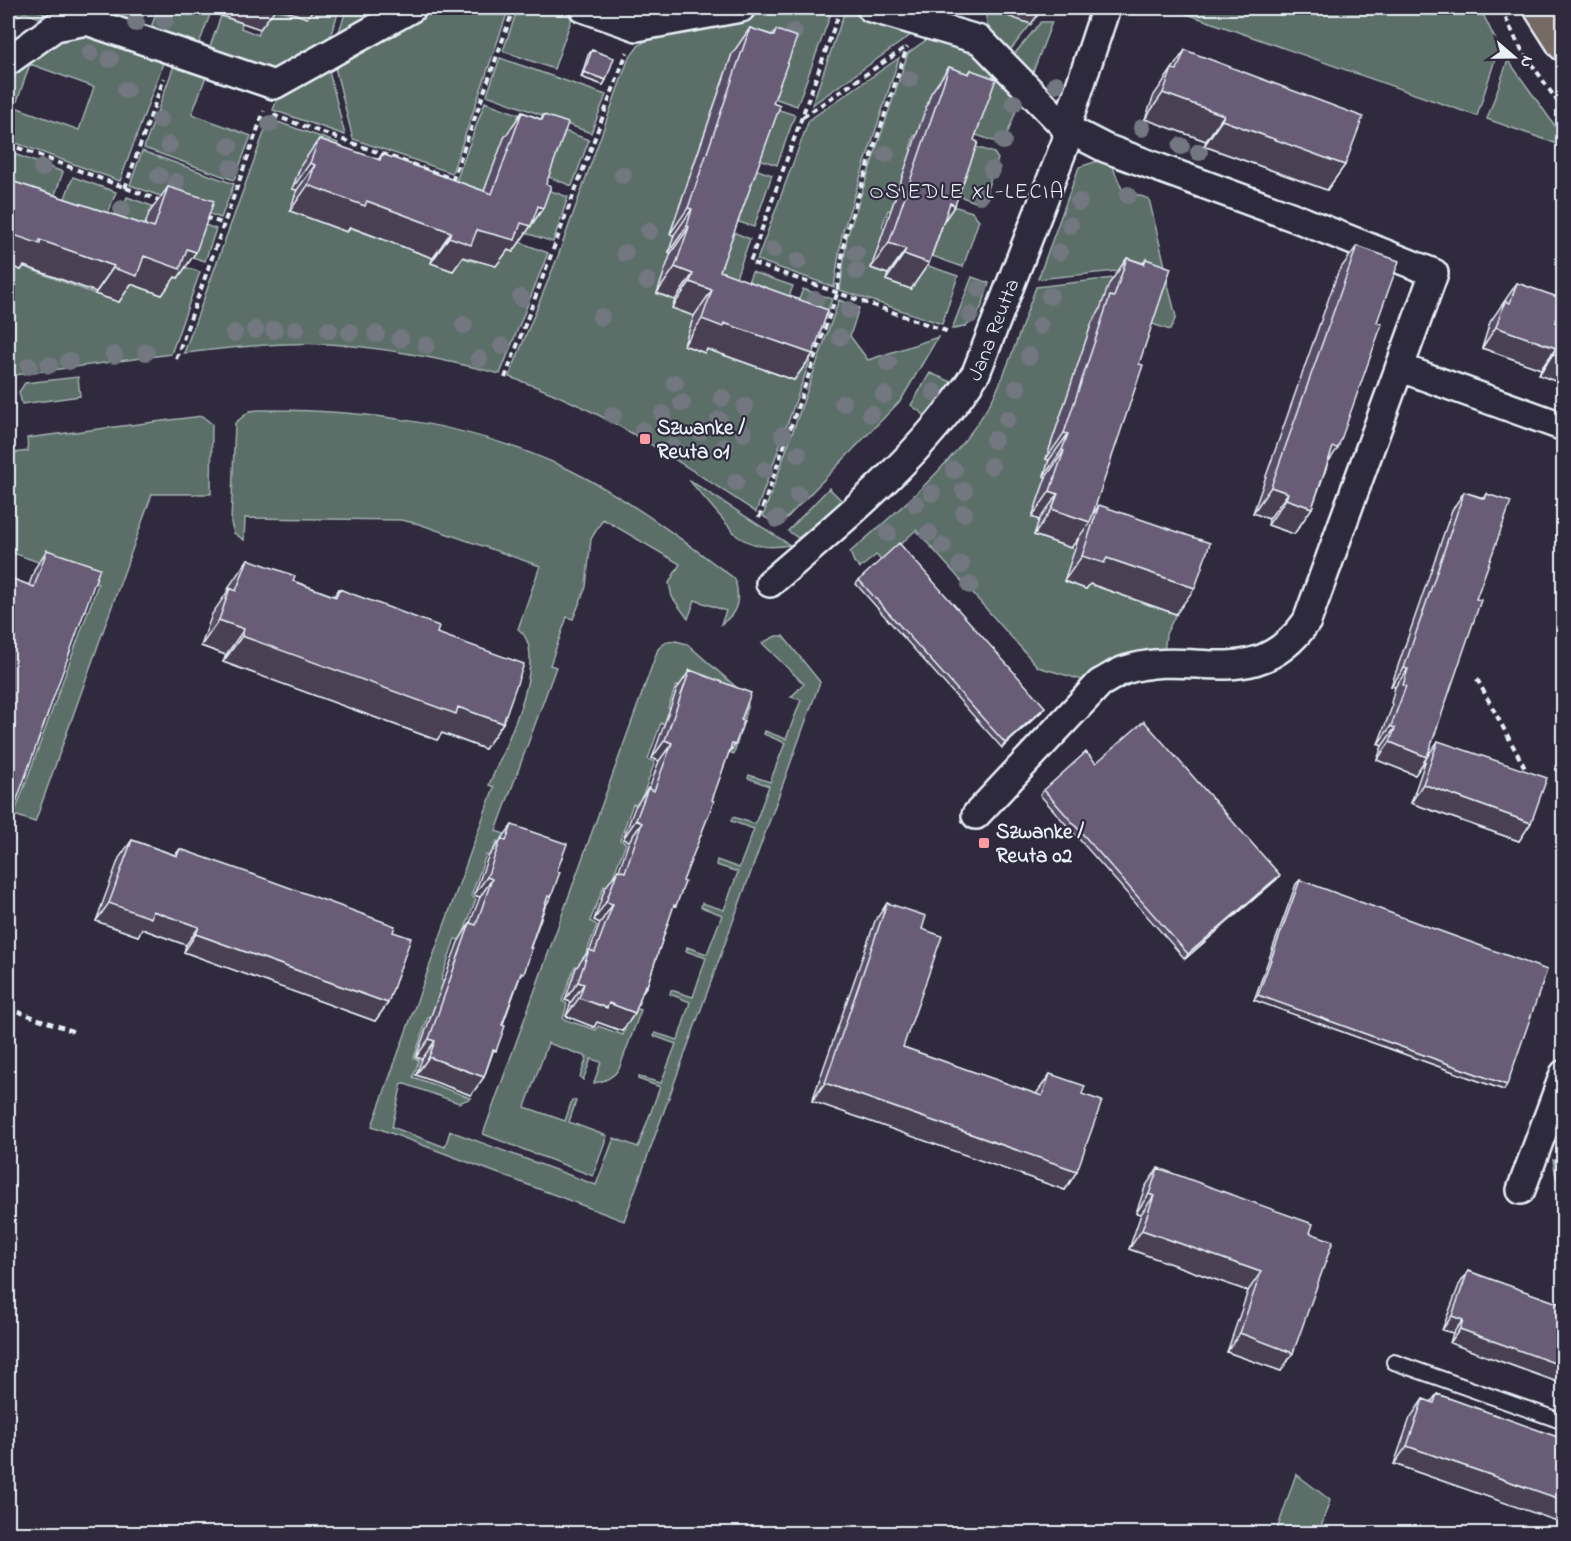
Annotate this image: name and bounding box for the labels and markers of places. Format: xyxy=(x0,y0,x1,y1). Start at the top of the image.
place label: Szwanke / Reuta 01 xyxy=(657,414,746,468)
marker: Szwanke / Reuta 01 xyxy=(638,432,652,446)
place label: Szwanke / Reuta 02 xyxy=(996,818,1085,872)
marker: Szwanke / Reuta 02 xyxy=(977,836,991,850)

